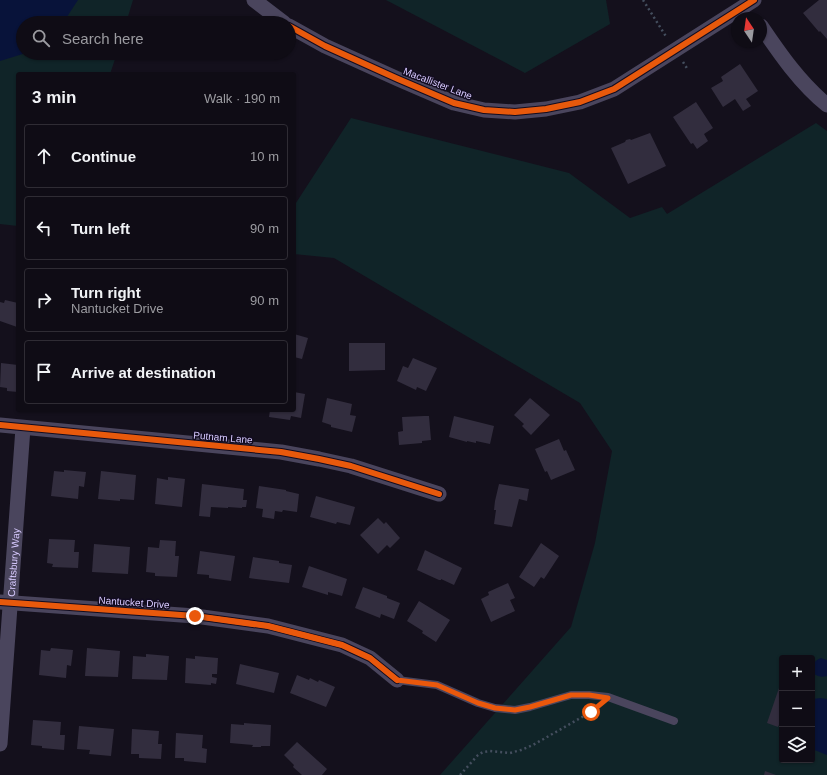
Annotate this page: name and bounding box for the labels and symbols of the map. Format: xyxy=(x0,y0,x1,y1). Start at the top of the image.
north arrow xyxy=(731,12,767,48)
street label: Macallister Lane xyxy=(402,65,474,102)
street label: Putnam Lane xyxy=(193,429,253,446)
street label: Craftsbury Way xyxy=(6,528,22,597)
street label: Nantucket Drive xyxy=(98,595,170,610)
route end xyxy=(186,607,204,625)
route start xyxy=(582,703,600,721)

